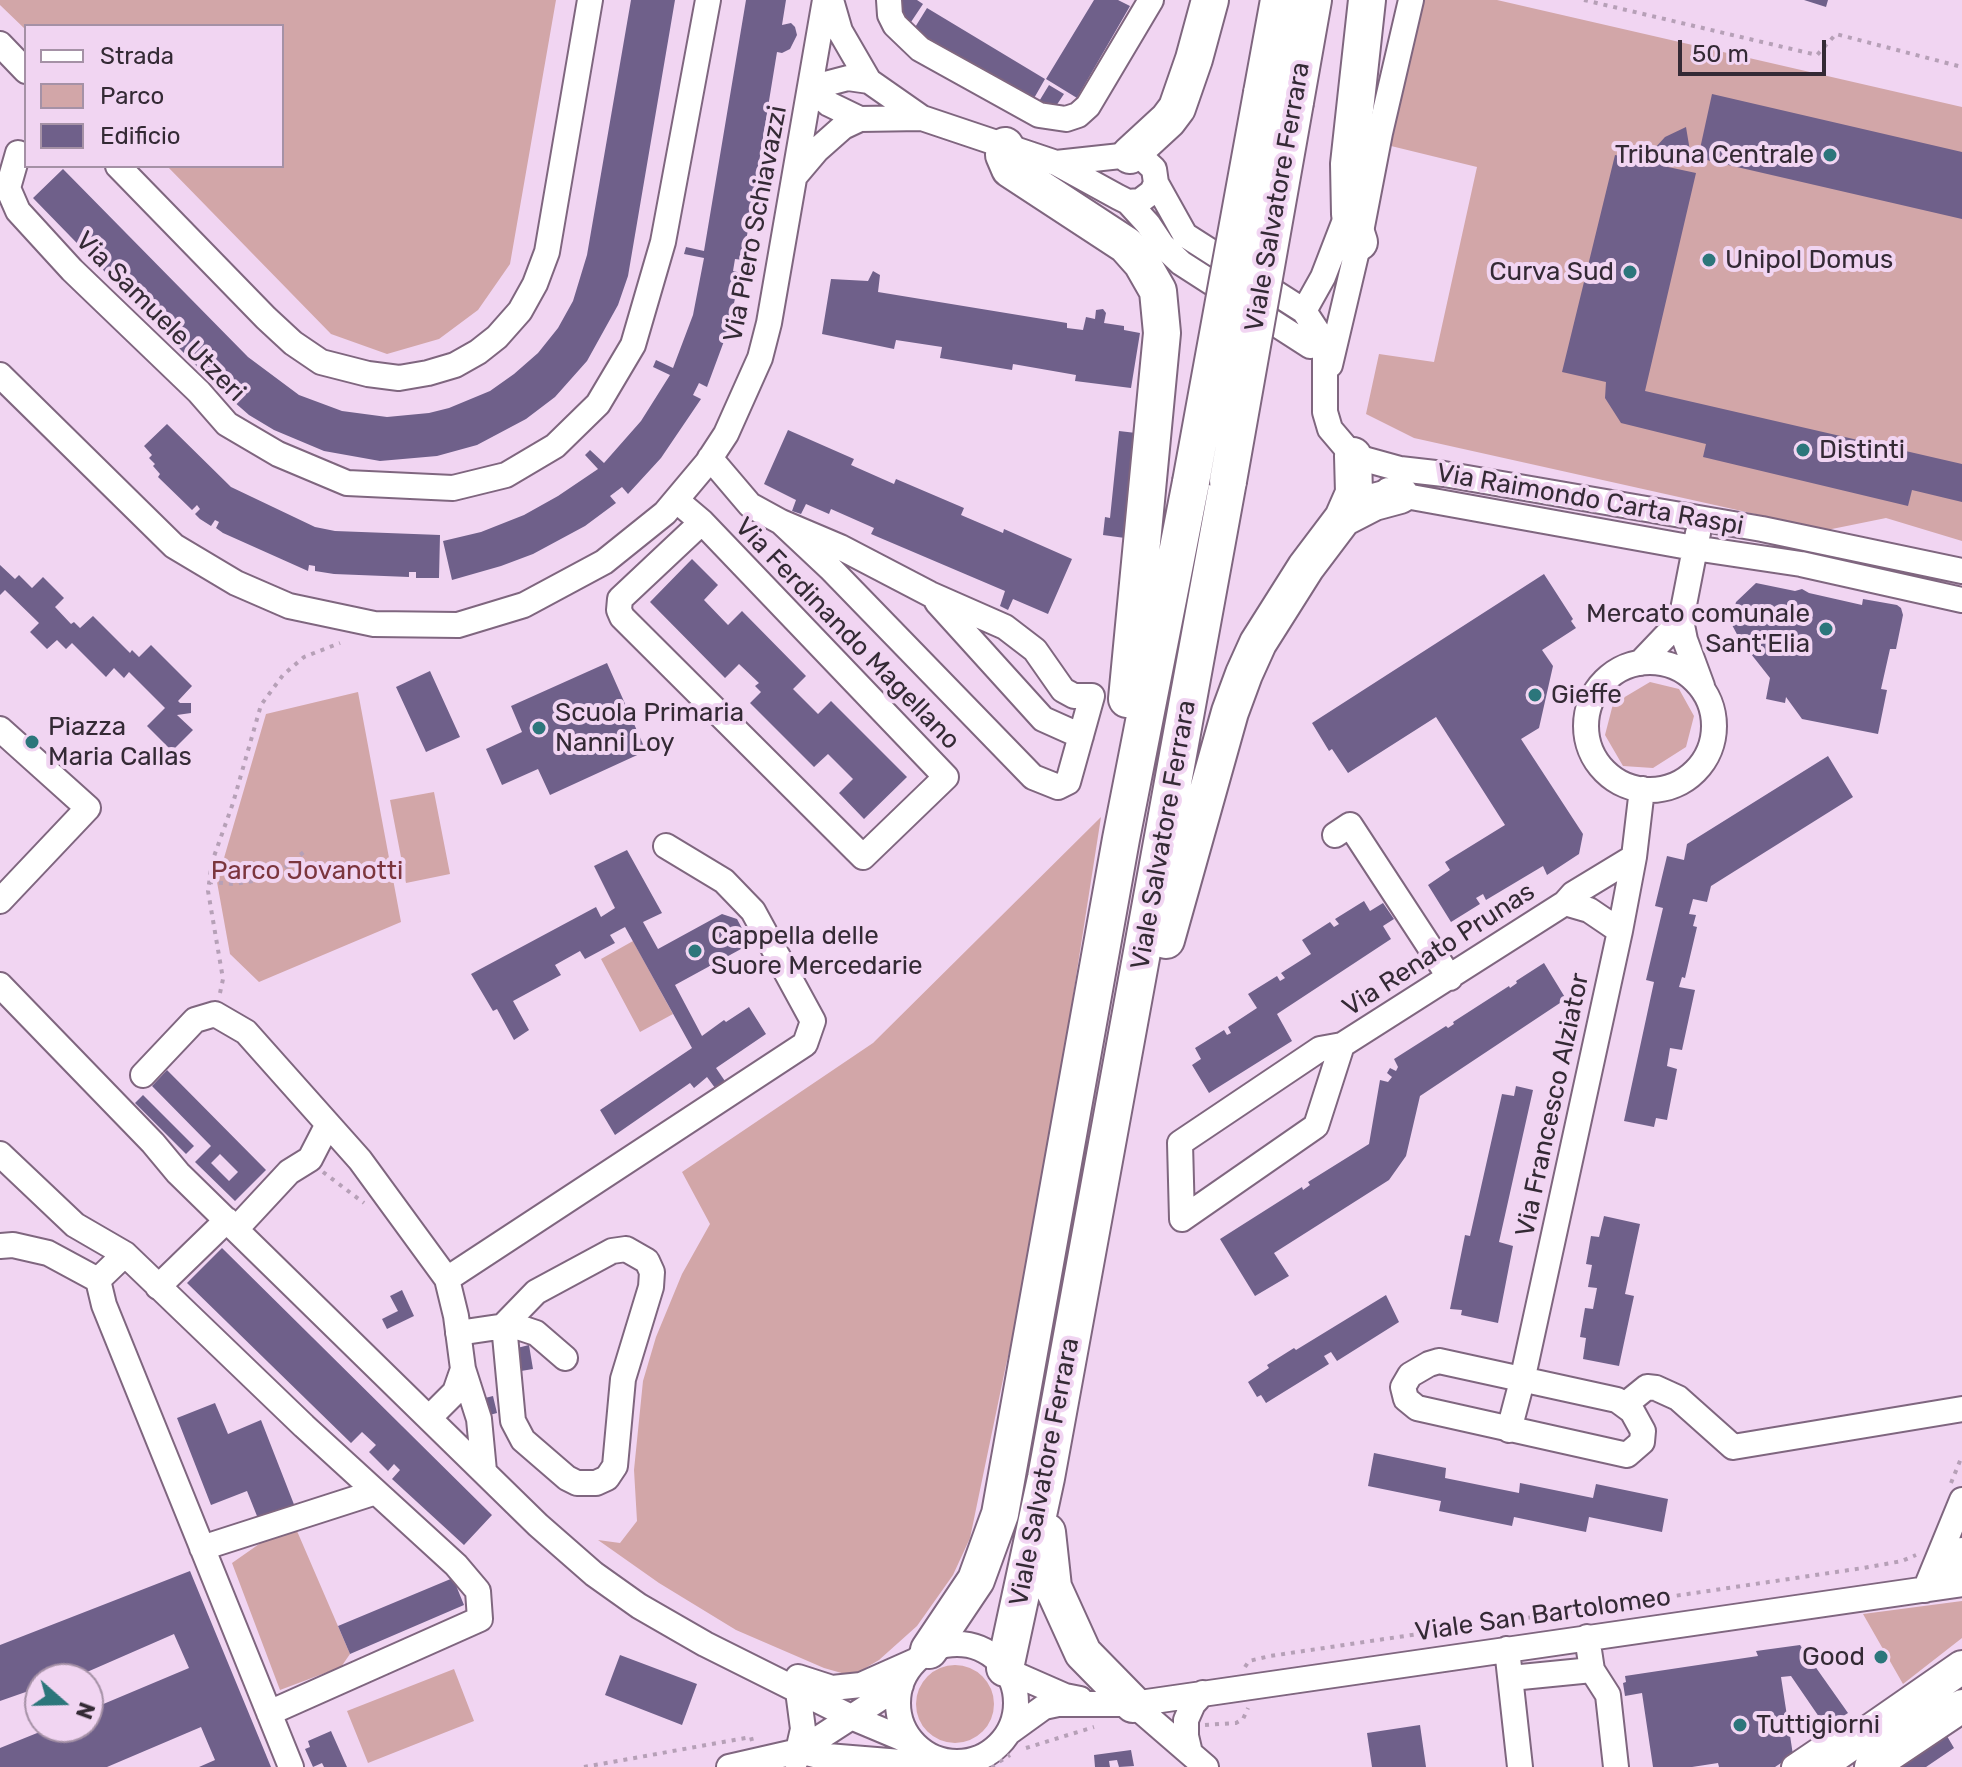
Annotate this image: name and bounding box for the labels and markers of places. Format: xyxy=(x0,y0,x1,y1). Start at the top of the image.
place label: Tribuna Centrale xyxy=(1615,139,1814,171)
marker: Tribuna Centrale xyxy=(1821,146,1839,164)
place label: Unipol Domus xyxy=(1725,244,1893,276)
marker: Unipol Domus xyxy=(1700,251,1718,269)
place label: Curva Sud xyxy=(1489,256,1614,288)
marker: Curva Sud xyxy=(1621,263,1639,281)
place label: Distinti xyxy=(1819,434,1905,466)
marker: Distinti xyxy=(1794,441,1812,459)
place label: Mercato comunale Sant'Elia xyxy=(1586,598,1810,660)
marker: Mercato comunale Sant'Elia xyxy=(1817,620,1835,638)
place label: Gieffe xyxy=(1551,679,1622,711)
marker: Gieffe xyxy=(1526,686,1544,704)
place label: Scuola Primaria Nanni Loy xyxy=(555,697,744,758)
place label: Piazza Maria Callas xyxy=(48,711,192,772)
marker: Scuola Primaria Nanni Loy xyxy=(530,719,548,737)
marker: Piazza Maria Callas xyxy=(23,733,41,751)
place label: Cappella delle Suore Mercedarie xyxy=(711,920,923,982)
marker: Cappella delle Suore Mercedarie xyxy=(686,942,704,960)
place label: Good xyxy=(1802,1641,1865,1673)
marker: Good xyxy=(1872,1648,1890,1666)
place label: Tuttigiorni xyxy=(1756,1709,1880,1741)
marker: Tuttigiorni xyxy=(1731,1716,1749,1734)

